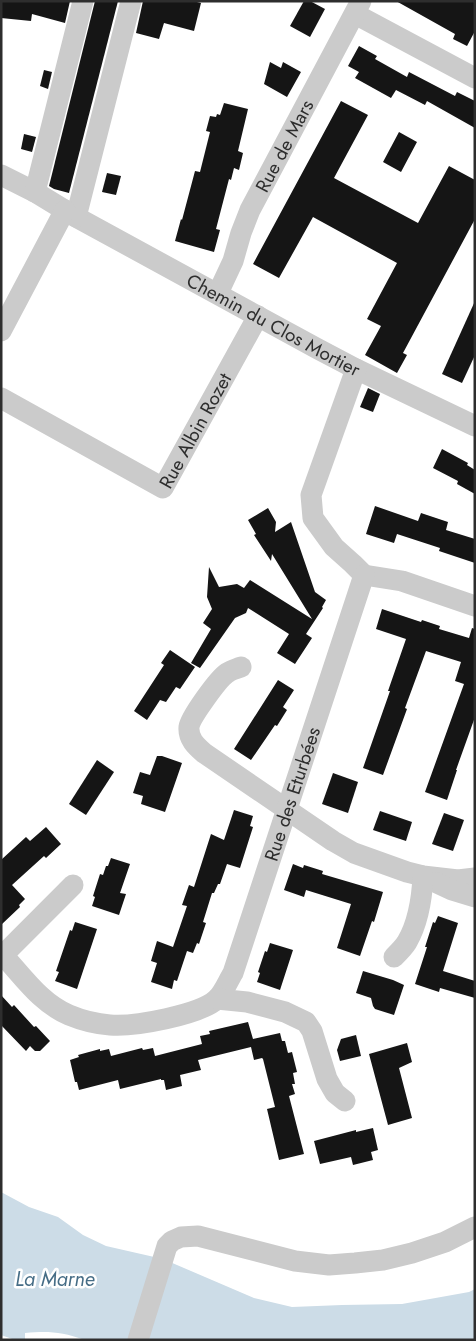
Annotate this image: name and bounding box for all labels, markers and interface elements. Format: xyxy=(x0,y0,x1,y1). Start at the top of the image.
street label: Rue de Mars xyxy=(249,94,320,197)
street label: Chemin du Clos Mortier xyxy=(182,266,365,383)
street label: Rue Albin Rozet xyxy=(152,368,238,493)
street label: Rue des Eturbées xyxy=(257,723,327,865)
water label: La Marne xyxy=(15,1265,95,1294)

